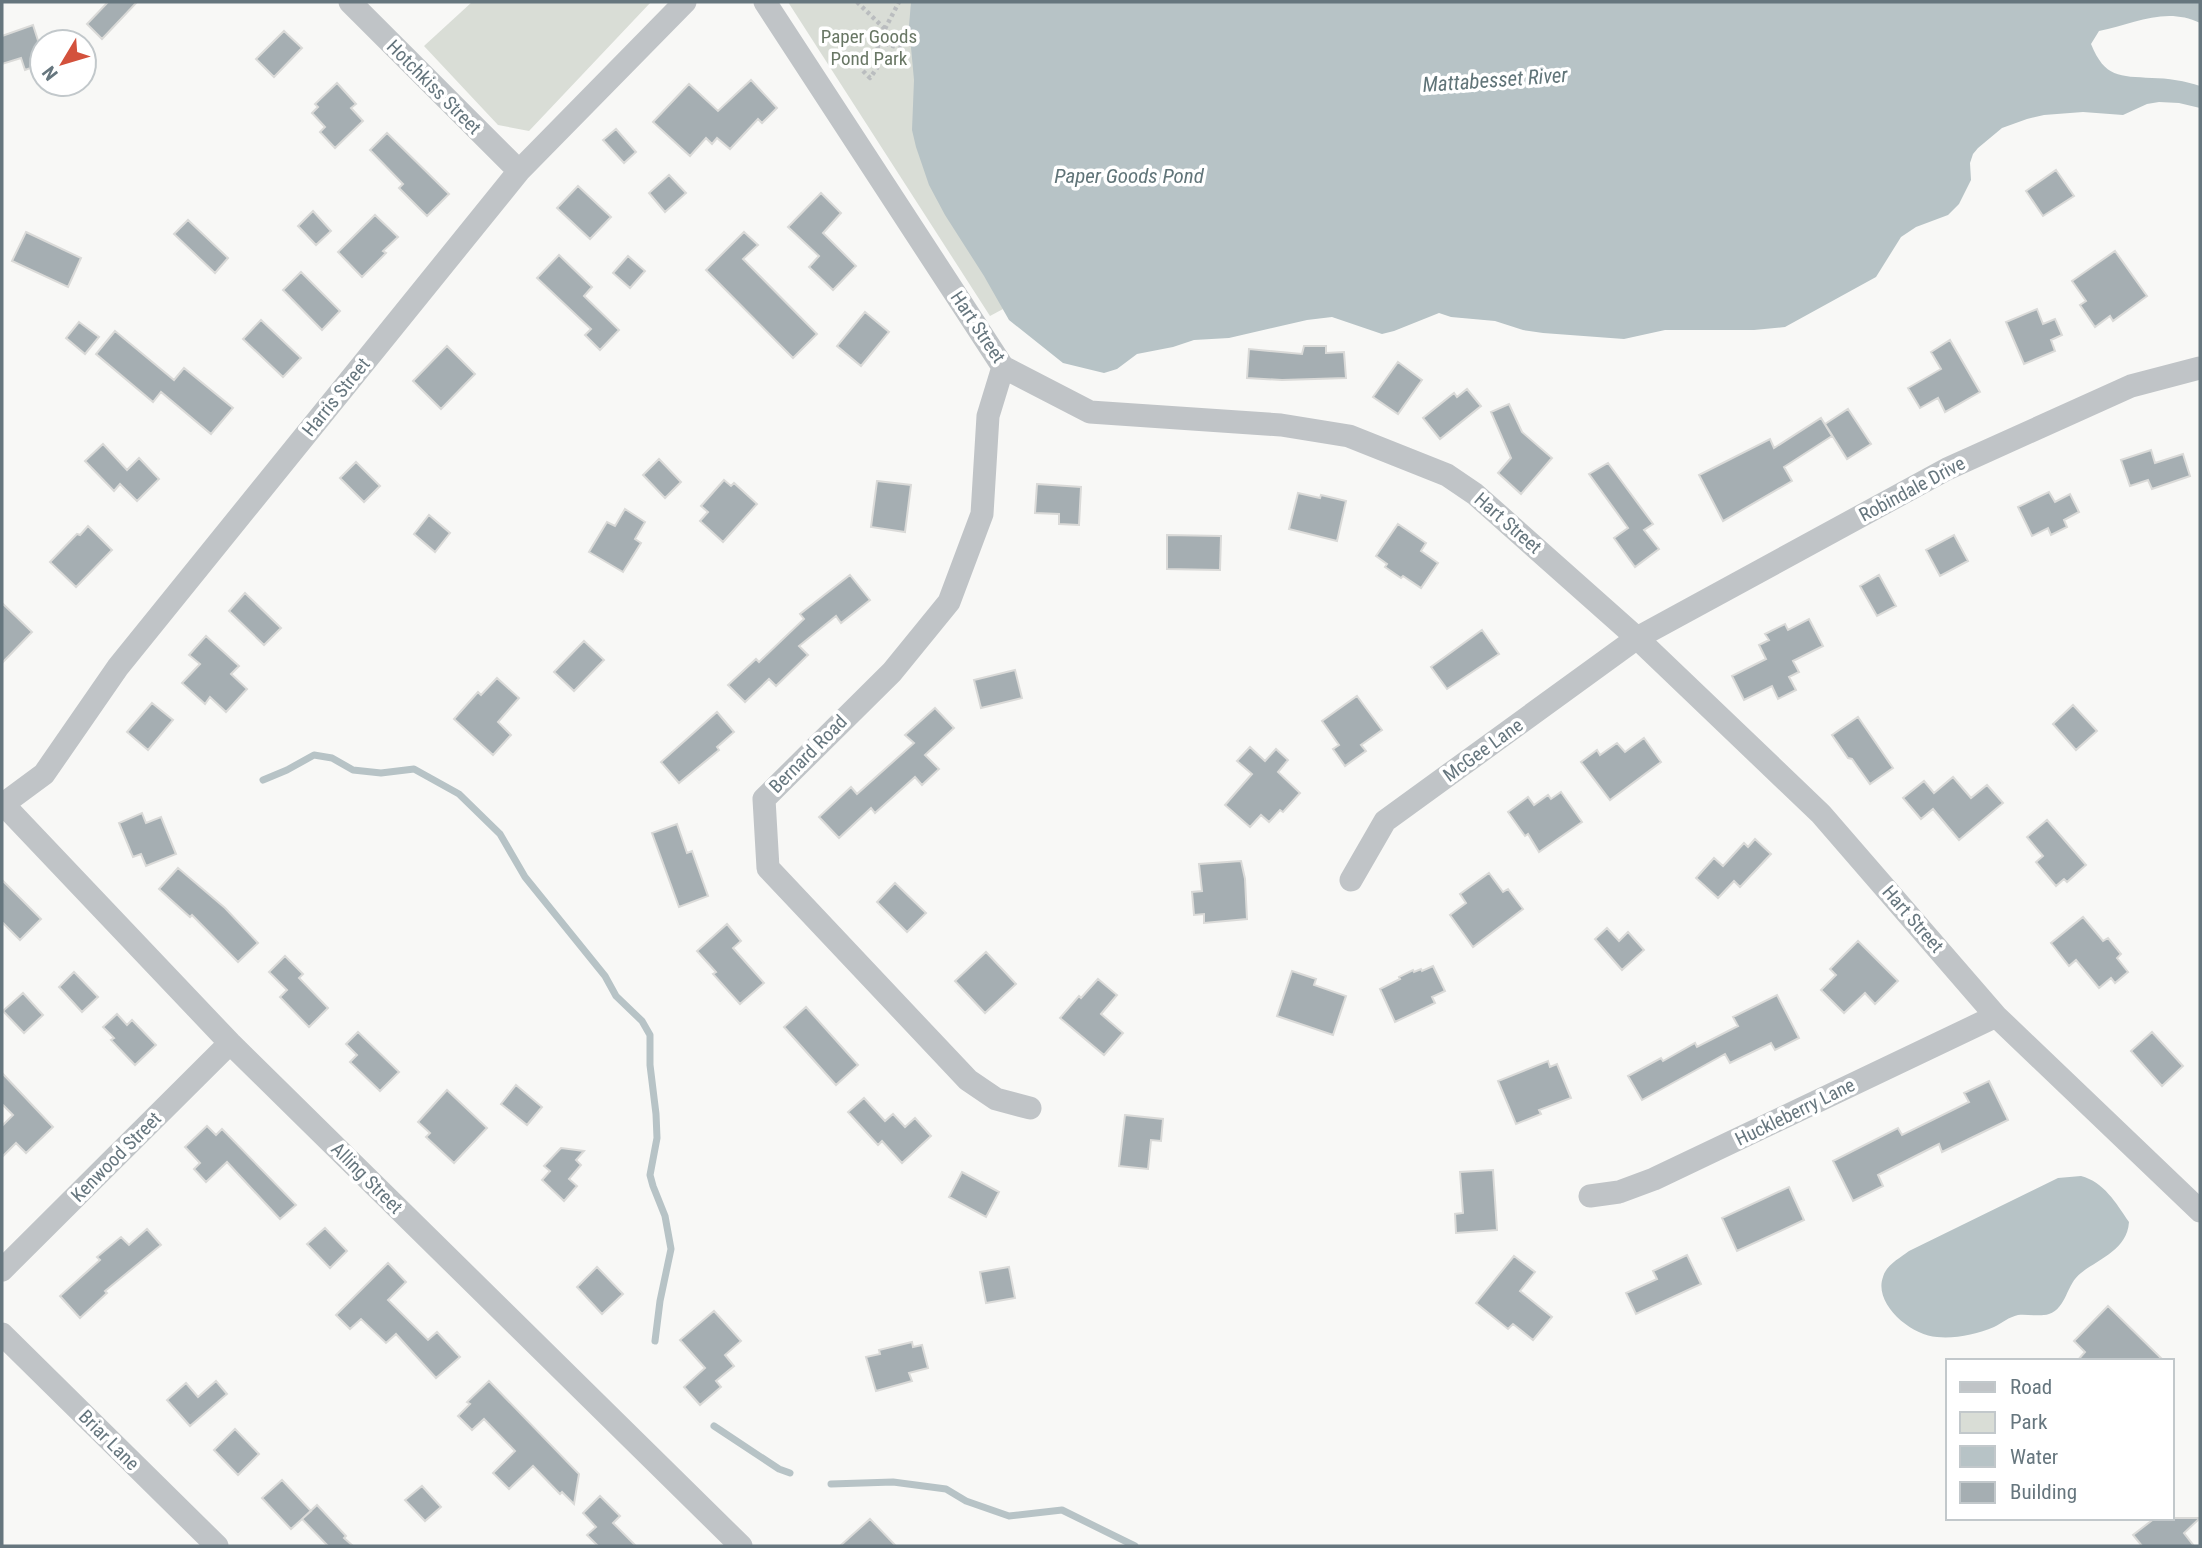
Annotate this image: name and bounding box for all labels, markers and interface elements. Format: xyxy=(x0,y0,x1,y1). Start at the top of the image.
park label: Paper Goods Pond Park xyxy=(821,25,917,70)
north arrow xyxy=(28,28,98,98)
street label: Hotchkiss Street xyxy=(382,35,486,139)
text: N xyxy=(37,61,63,85)
water label: Mattabesset River xyxy=(1422,63,1569,97)
water label: Paper Goods Pond xyxy=(1054,164,1205,188)
street label: Hart Street xyxy=(946,287,1010,367)
street label: Harris Street xyxy=(297,353,375,441)
street label: Robindale Drive xyxy=(1855,451,1969,527)
street label: Hart Street xyxy=(1470,488,1546,558)
street label: Bernard Road xyxy=(764,710,852,798)
street label: McGee Lane xyxy=(1439,713,1527,787)
street label: Hart Street xyxy=(1878,881,1948,957)
street label: Huckleberry Lane xyxy=(1731,1073,1859,1151)
street label: Kenwood Street xyxy=(66,1107,166,1207)
street label: Alling Street xyxy=(327,1138,407,1218)
legend xyxy=(1946,1359,2174,1520)
text: Road xyxy=(2010,1375,2052,1399)
street label: Briar Lane xyxy=(74,1405,144,1475)
text: Park xyxy=(2010,1410,2048,1434)
text: Water xyxy=(2010,1445,2058,1469)
text: Building xyxy=(2010,1480,2077,1504)

